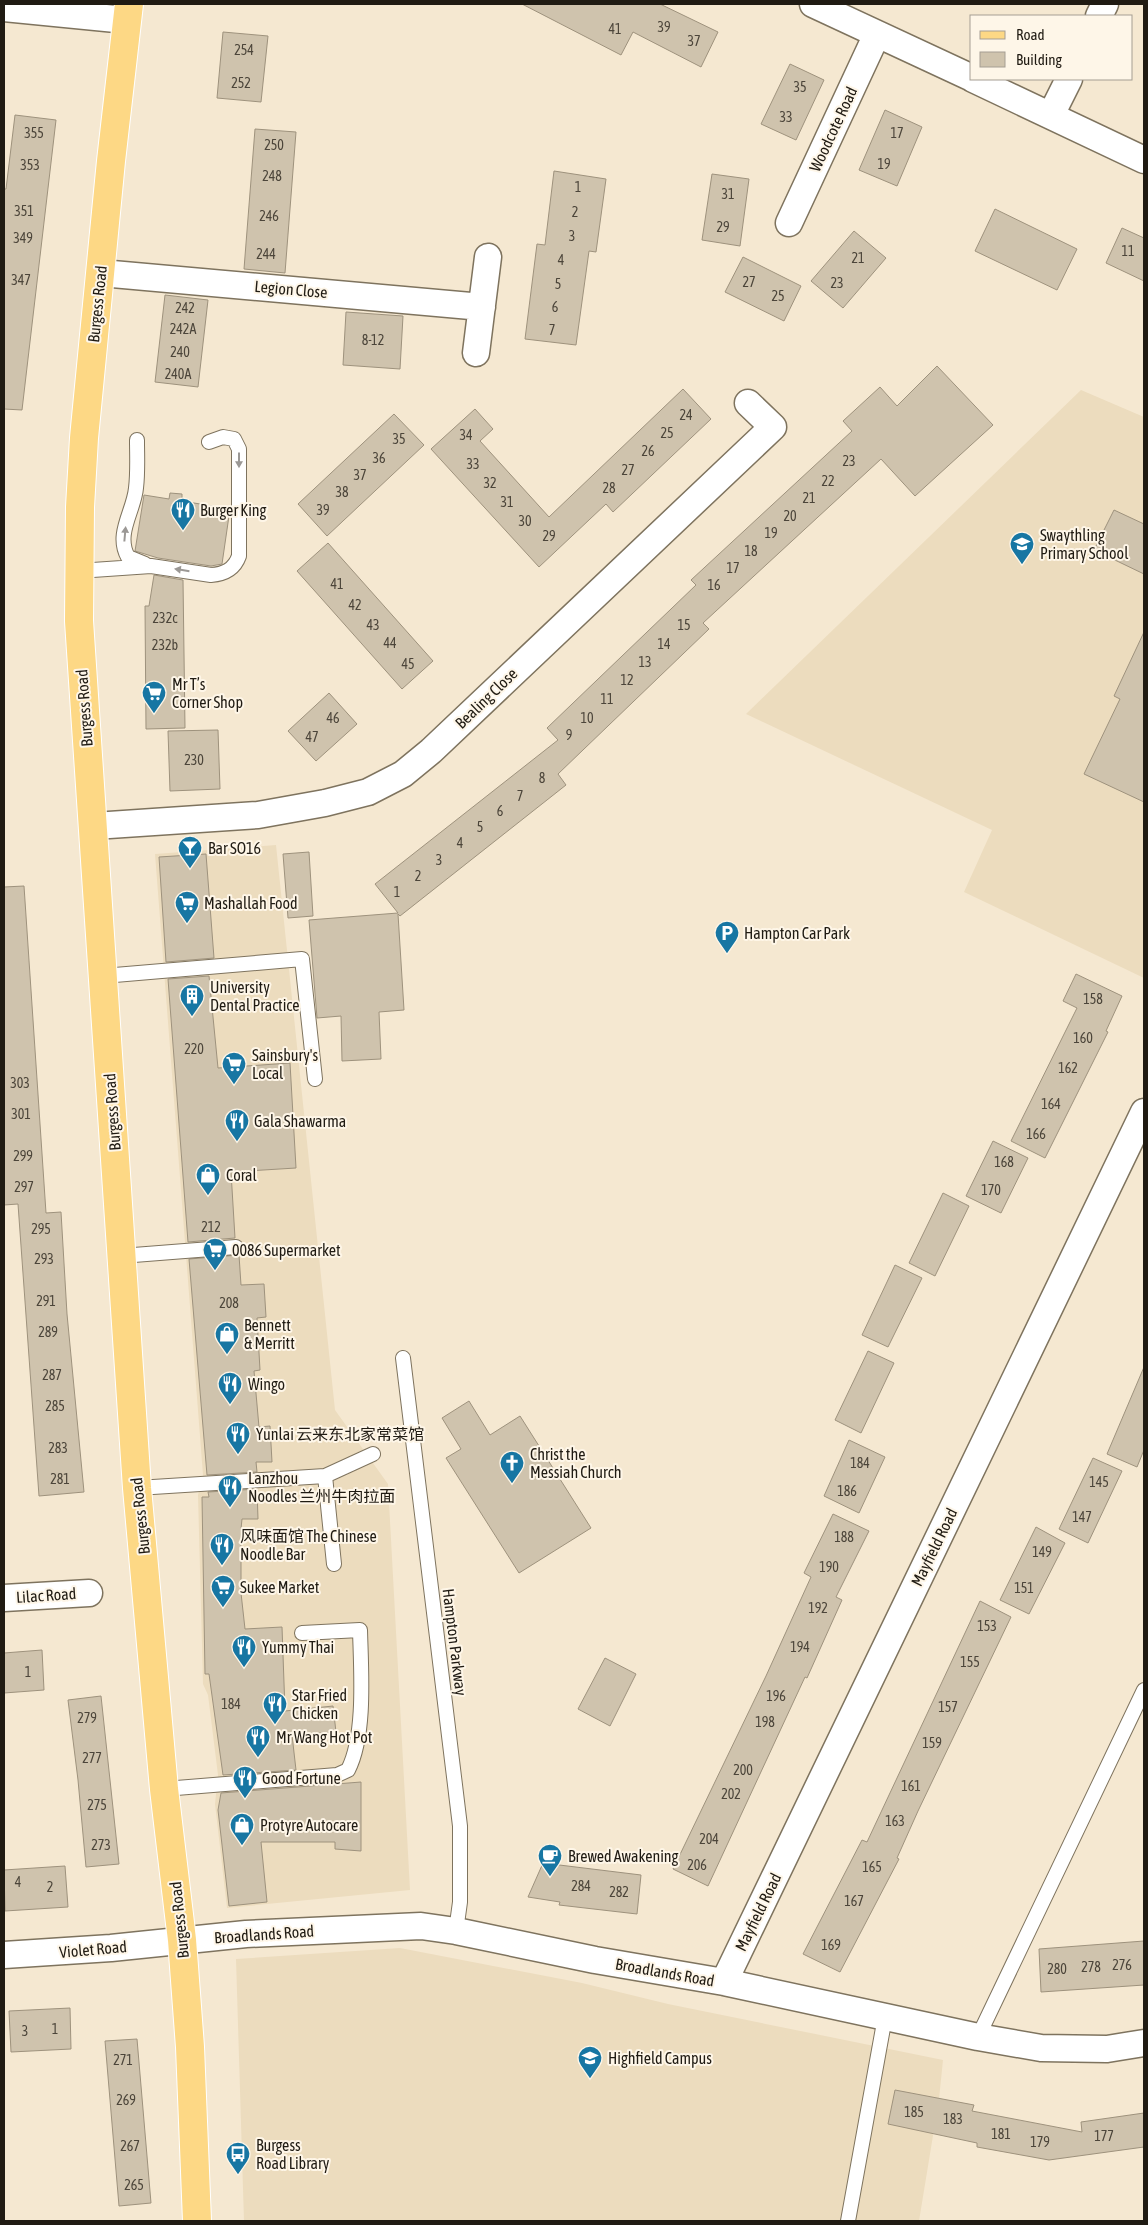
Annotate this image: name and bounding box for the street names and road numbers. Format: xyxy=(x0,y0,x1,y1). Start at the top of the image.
street label: Woodcote Road xyxy=(805,84,861,174)
street label: Burgess Road xyxy=(84,265,111,344)
street label: Legion Close xyxy=(254,277,328,302)
street label: Bealing Close xyxy=(451,664,521,733)
street label: Burgess Road xyxy=(72,669,97,747)
street label: Burgess Road xyxy=(100,1073,125,1151)
street label: Burgess Road xyxy=(127,1476,154,1555)
street label: Mayfield Road xyxy=(907,1505,962,1589)
street label: Lilac Road xyxy=(15,1584,77,1606)
street label: Hampton Parkway xyxy=(438,1587,471,1697)
street label: Mayfield Road xyxy=(731,1870,786,1954)
street label: Burgess Road xyxy=(166,1880,193,1959)
street label: Broadlands Road xyxy=(213,1922,315,1946)
street label: Violet Road xyxy=(58,1937,128,1961)
street label: Broadlands Road xyxy=(614,1954,716,1990)

